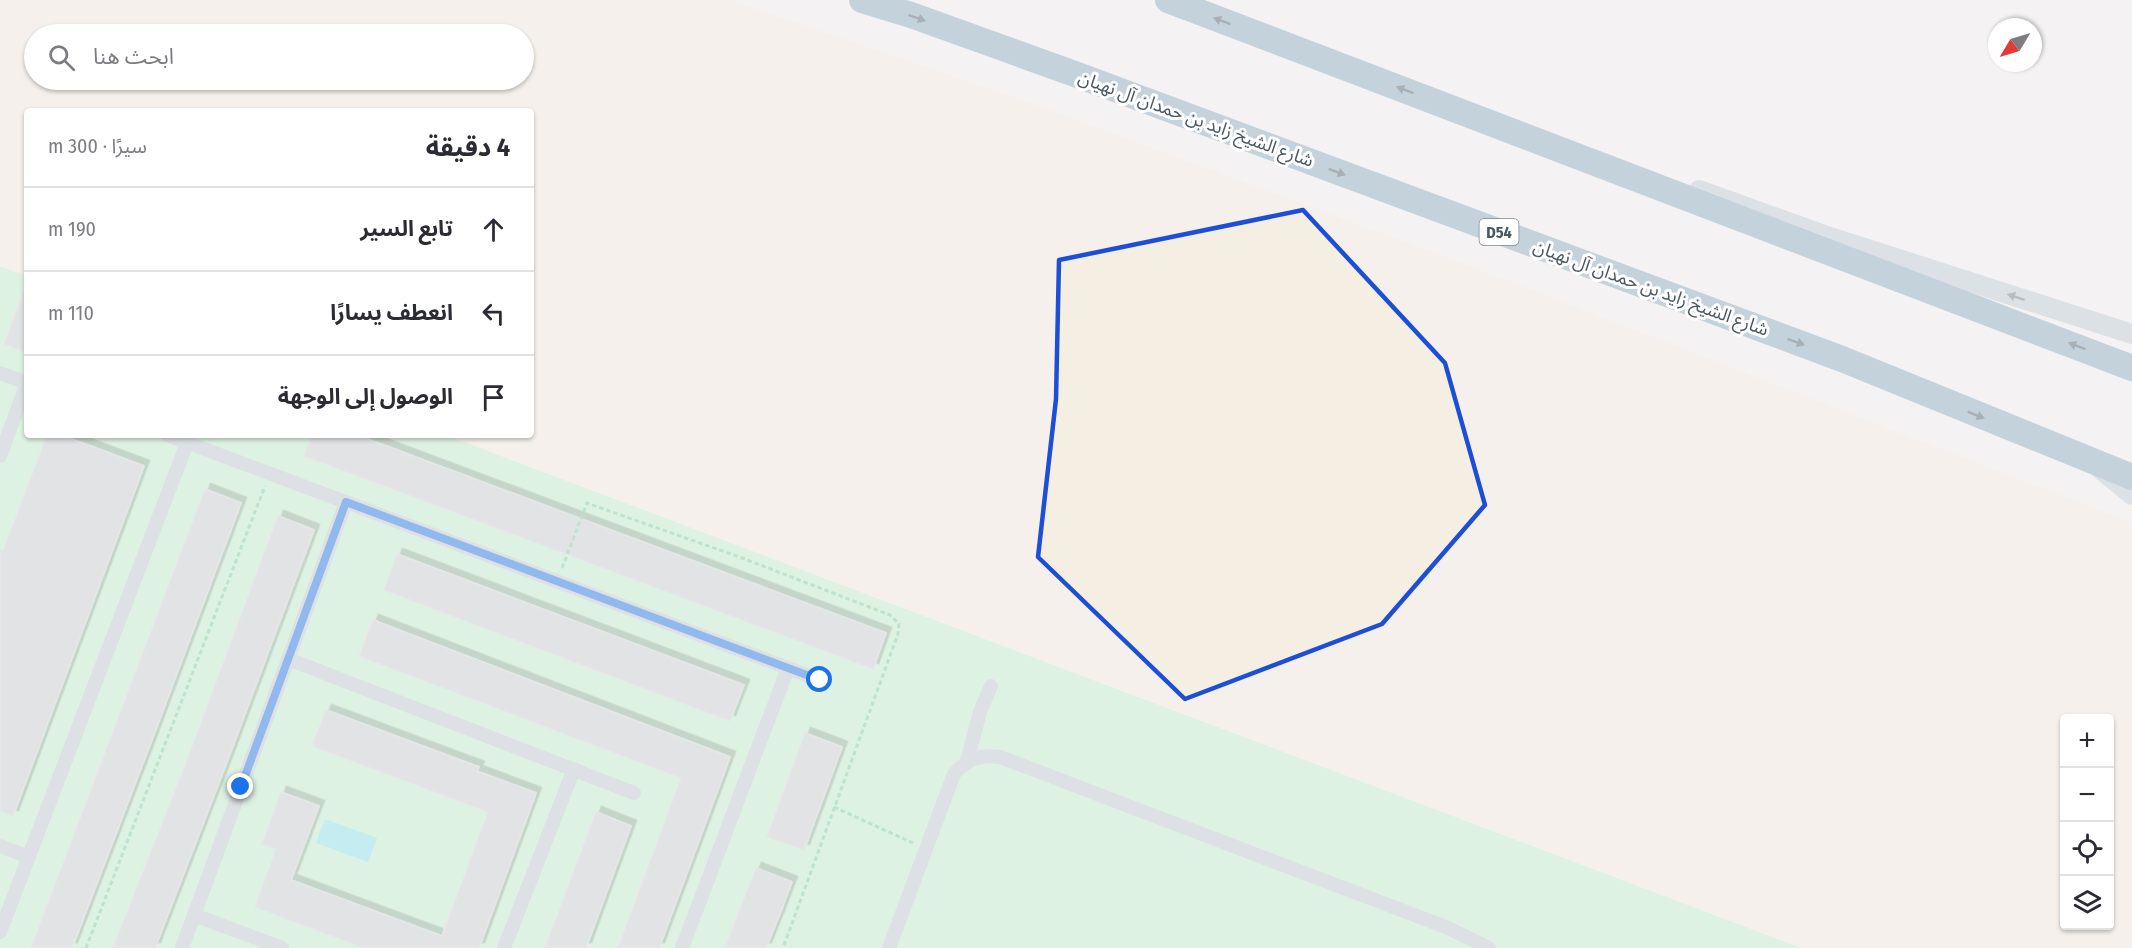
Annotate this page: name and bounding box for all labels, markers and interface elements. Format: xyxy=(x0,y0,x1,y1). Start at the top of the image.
one-way arrow xyxy=(909,13,927,23)
one-way arrow xyxy=(1213,16,1231,26)
north arrow xyxy=(1988,18,2042,72)
search box xyxy=(24,24,534,90)
icon: search xyxy=(45,41,78,74)
text: ابحث هنا xyxy=(93,43,174,70)
street label: شارع الشيخ زايد بن حمدان آل نهيان xyxy=(1074,66,1317,175)
one-way arrow xyxy=(1395,85,1413,95)
text: 4 دقيقة xyxy=(426,132,510,163)
text: سيرًا · 300 m xyxy=(48,134,147,158)
one-way arrow xyxy=(1328,167,1346,177)
icon: ahead xyxy=(477,213,510,246)
text: تابع السير xyxy=(360,215,453,242)
text: 190 m xyxy=(48,217,96,241)
road number: D54 xyxy=(1480,219,1518,245)
street label: شارع الشيخ زايد بن حمدان آل نهيان xyxy=(1529,235,1772,344)
one-way arrow xyxy=(2007,292,2025,301)
icon: left xyxy=(477,297,510,330)
text: انعطف يسارًا xyxy=(330,299,453,326)
text: 110 m xyxy=(48,301,94,325)
one-way arrow xyxy=(1787,337,1805,347)
one-way arrow xyxy=(2068,341,2086,351)
icon: arrive xyxy=(477,381,510,414)
text: الوصول إلى الوجهة xyxy=(278,383,453,410)
one-way arrow xyxy=(1968,410,1986,420)
route start xyxy=(806,666,832,692)
map controls xyxy=(2060,714,2114,930)
button: + xyxy=(2060,714,2114,768)
button: − xyxy=(2060,768,2114,822)
route end xyxy=(227,773,253,799)
button: locate xyxy=(2060,822,2114,876)
button: layers xyxy=(2060,876,2114,930)

